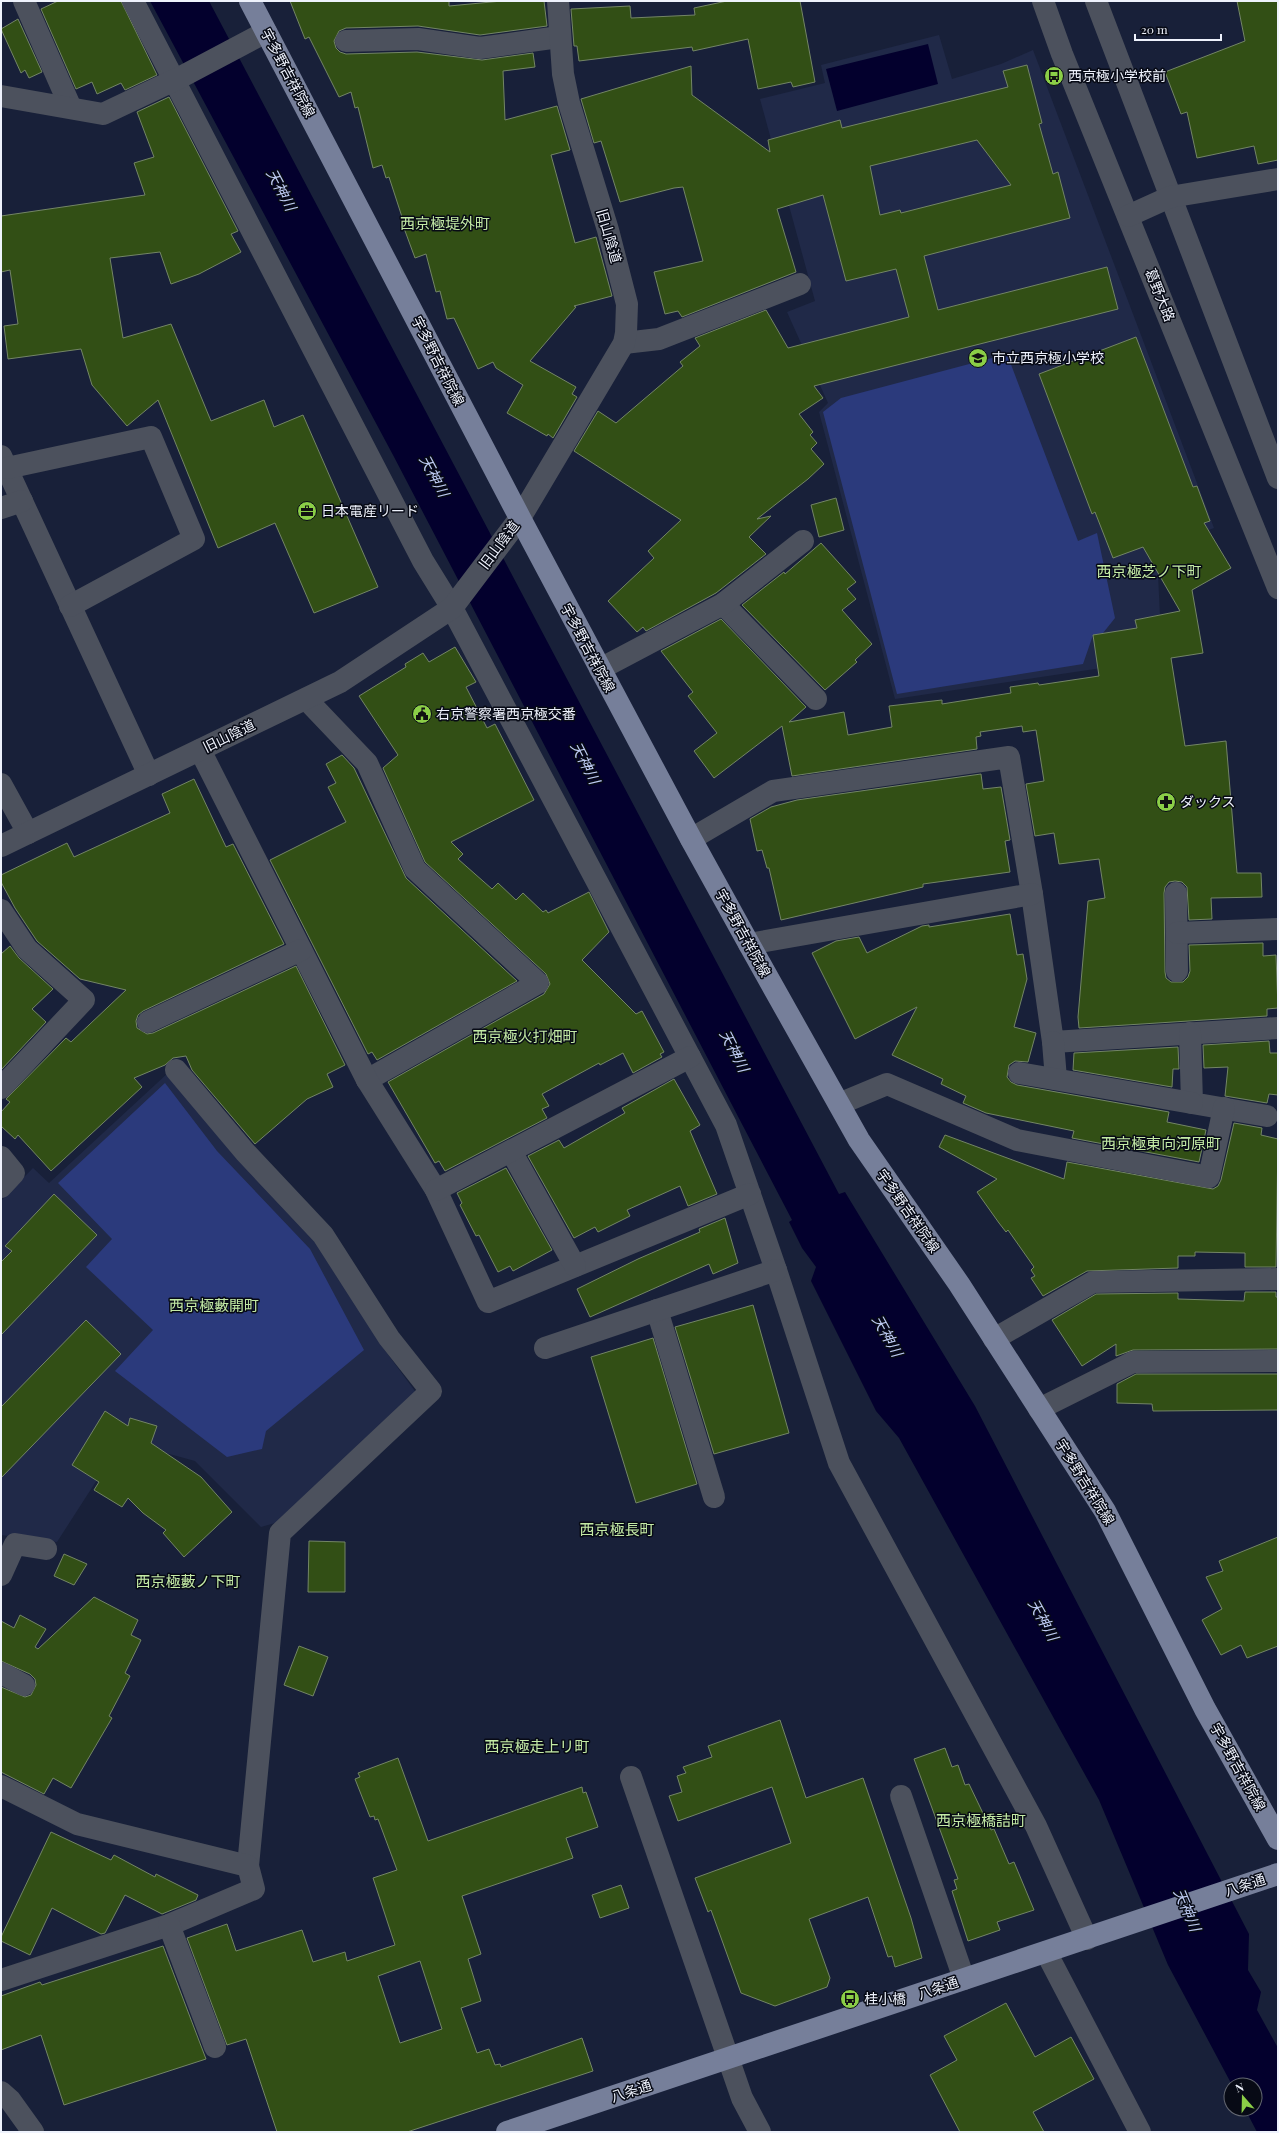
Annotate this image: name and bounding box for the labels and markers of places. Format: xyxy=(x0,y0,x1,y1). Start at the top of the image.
bus stop icon: 西京極小学校前 xyxy=(1043,65,1065,87)
place label: 西京極小学校前 xyxy=(1068,66,1166,85)
school or university icon: 市立西京極小学校 xyxy=(967,347,989,369)
place label: 市立西京極小学校 xyxy=(992,348,1104,367)
office icon: 日本電産リード xyxy=(296,500,318,522)
place label: 日本電産リード xyxy=(321,501,419,520)
public building icon: 右京警察署西京極交番 xyxy=(411,703,433,725)
place label: 右京警察署西京極交番 xyxy=(436,704,576,723)
pharmacy icon: ダックス xyxy=(1155,791,1177,813)
place label: ダックス xyxy=(1180,792,1236,811)
bus stop icon: 桂小橋 xyxy=(839,1988,861,2010)
place label: 桂小橋 xyxy=(864,1989,906,2008)

